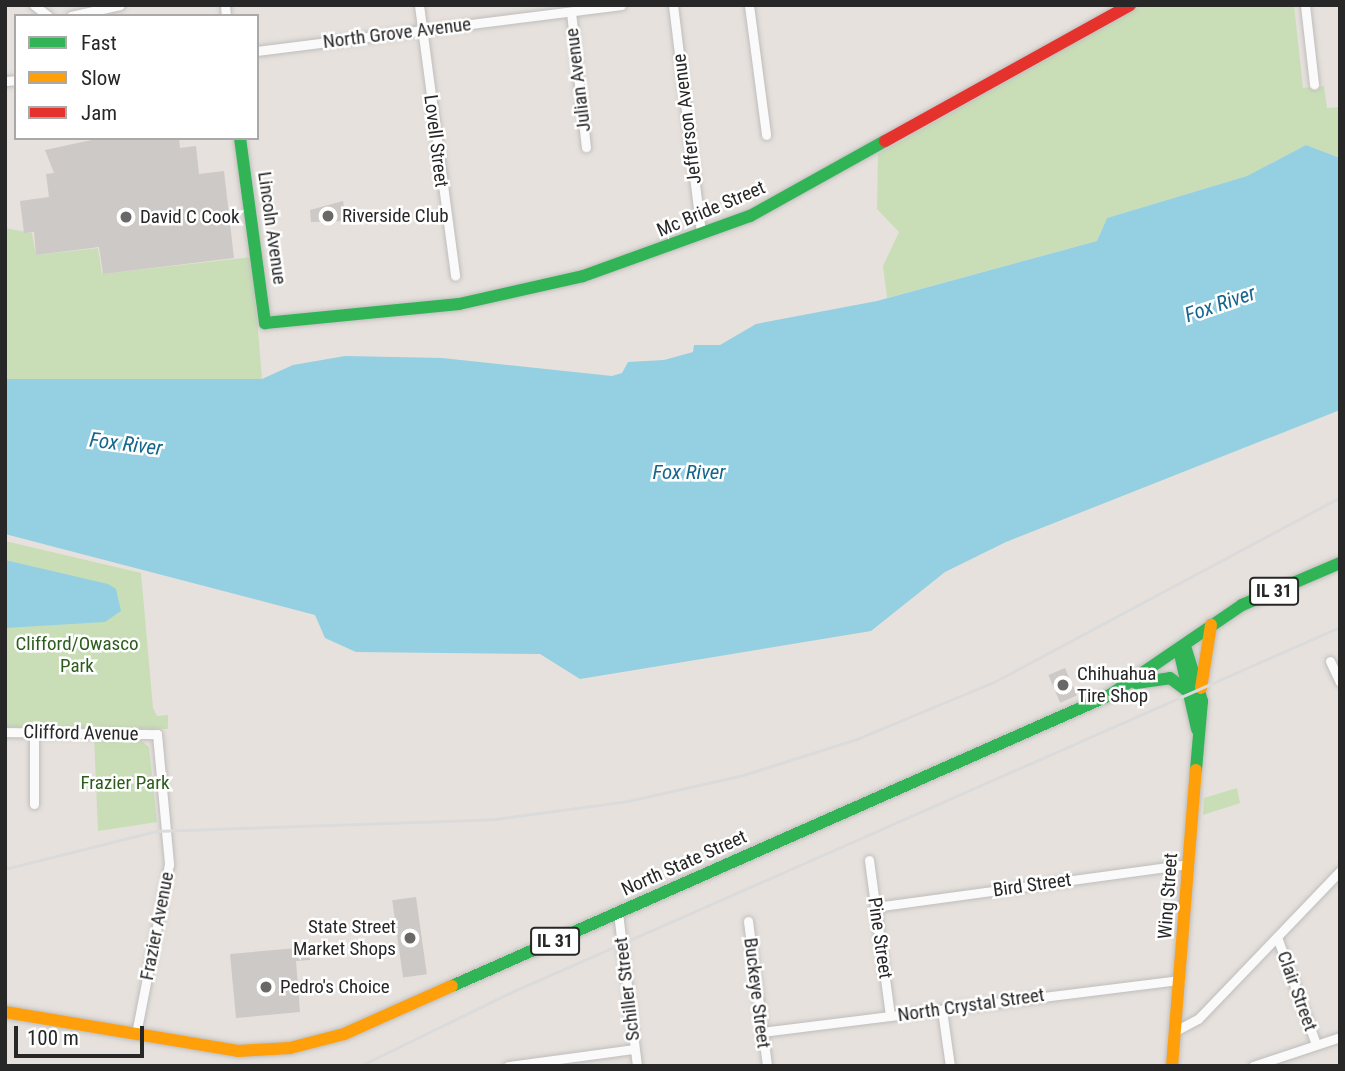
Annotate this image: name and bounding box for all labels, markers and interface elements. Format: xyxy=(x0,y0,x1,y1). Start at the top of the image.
street label: North Grove Avenue xyxy=(322,13,472,53)
legend xyxy=(14,14,259,140)
street label: Julian Avenue xyxy=(560,27,596,133)
text: Fast xyxy=(81,31,117,55)
street label: Jefferson Avenue xyxy=(668,53,706,185)
text: Slow xyxy=(81,66,121,90)
street label: Lovell Street xyxy=(419,93,453,189)
text: Jam xyxy=(81,101,117,125)
street label: Lincoln Avenue xyxy=(253,170,291,286)
street label: Mc Bride Street xyxy=(654,176,768,242)
place label: Riverside Club xyxy=(342,205,449,227)
place label: David C Cook xyxy=(140,206,240,228)
marker: Riverside Club xyxy=(320,208,336,224)
marker: David C Cook xyxy=(118,209,134,225)
water label: Fox River xyxy=(1181,280,1259,328)
water label: Fox River xyxy=(88,427,164,461)
water label: Fox River xyxy=(652,459,726,485)
road number: IL 31 xyxy=(1248,576,1300,606)
park label: Clifford/Owasco Park xyxy=(16,633,138,677)
place label: Chihuahua Tire Shop xyxy=(1077,663,1156,707)
marker: Chihuahua Tire Shop xyxy=(1055,677,1071,693)
street label: Clifford Avenue xyxy=(23,721,139,745)
park label: Frazier Park xyxy=(80,772,170,794)
street label: North State Street xyxy=(618,825,750,901)
street label: Wing Street xyxy=(1154,852,1182,940)
street label: Bird Street xyxy=(991,868,1073,902)
street label: Frazier Avenue xyxy=(135,870,179,982)
street label: Pine Street xyxy=(863,896,897,980)
place label: State Street Market Shops xyxy=(293,916,396,960)
road number: IL 31 xyxy=(529,926,581,956)
marker: State Street Market Shops xyxy=(402,930,418,946)
street label: Schiller Street xyxy=(609,936,645,1042)
street label: Buckeye Street xyxy=(739,936,775,1050)
street label: Clair Street xyxy=(1272,948,1322,1034)
place label: Pedro's Choice xyxy=(280,976,390,998)
marker: Pedro's Choice xyxy=(258,979,274,995)
street label: North Crystal Street xyxy=(896,983,1046,1027)
scale bar xyxy=(18,1012,147,1056)
text: 100 m xyxy=(27,1026,79,1050)

